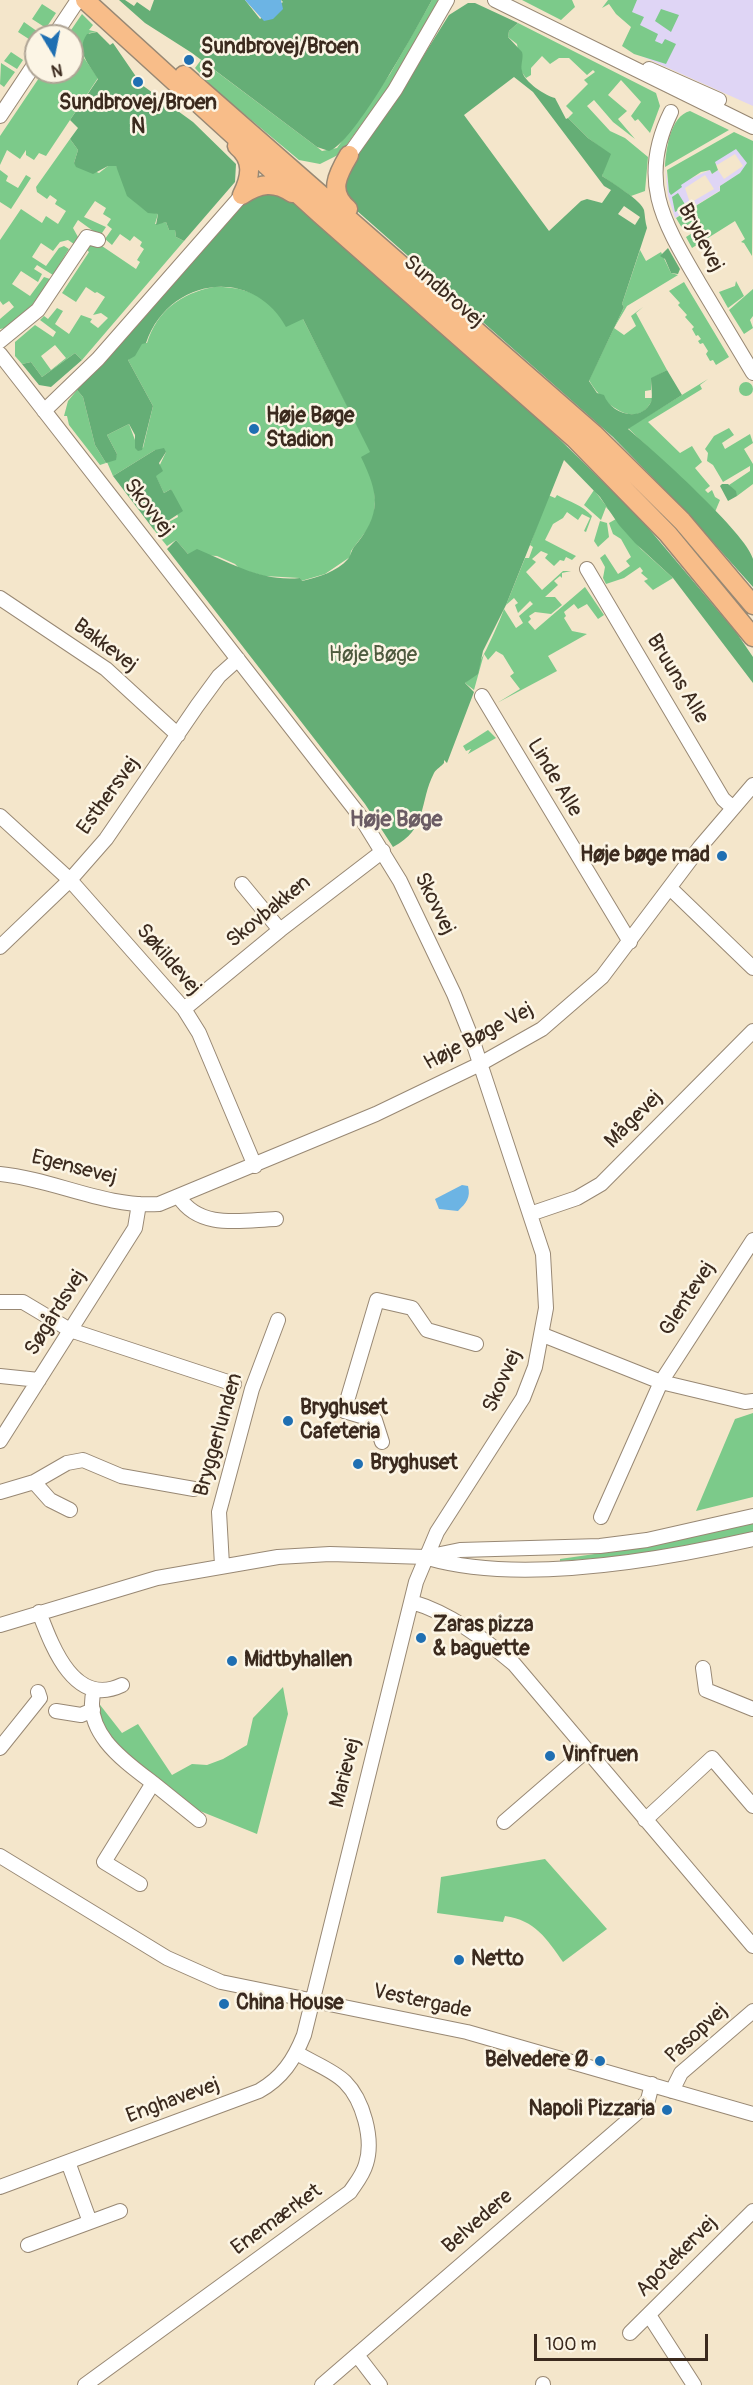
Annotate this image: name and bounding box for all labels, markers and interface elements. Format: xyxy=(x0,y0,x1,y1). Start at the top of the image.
north arrow xyxy=(24,24,84,84)
place label: Sundbrovej/Broen S xyxy=(201,35,359,85)
marker: Sundbrovej/Broen S xyxy=(182,53,196,67)
text: N xyxy=(50,59,64,81)
marker: Sundbrovej/Broen N xyxy=(131,75,145,89)
place label: Sundbrovej/Broen N xyxy=(59,91,217,141)
street label: Brydevej xyxy=(672,199,728,277)
street label: Sundbrovej xyxy=(398,250,488,334)
place label: Høje Bøge Stadion xyxy=(266,404,354,454)
marker: Høje Bøge Stadion xyxy=(247,422,261,436)
street label: Skovvej xyxy=(118,474,178,542)
street label: Bakkevej xyxy=(68,614,142,678)
street label: Bruuns Alle xyxy=(640,630,714,728)
park label: Høje Bøge xyxy=(329,643,417,669)
street label: Linde Alle xyxy=(521,734,587,822)
street label: Esthersvej xyxy=(72,752,146,840)
district label: Høje Bøge xyxy=(350,807,442,833)
place label: Høje bøge mad xyxy=(580,843,710,869)
marker: Høje bøge mad xyxy=(715,849,729,863)
street label: Skovvej xyxy=(408,869,460,939)
street label: Skovbakken xyxy=(222,870,316,954)
street label: Søkildevej xyxy=(130,919,206,1001)
street label: Høje Bøge Vej xyxy=(420,998,538,1076)
street label: Mågevej xyxy=(600,1086,668,1154)
street label: Egensevej xyxy=(29,1145,119,1191)
street label: Glentevej xyxy=(655,1257,721,1341)
street label: Søgårdsvej xyxy=(20,1265,92,1361)
street label: Skovvej xyxy=(478,1346,528,1416)
street label: Bryggerlunden xyxy=(189,1370,249,1500)
place label: Bryghuset Cafeteria xyxy=(300,1396,388,1446)
marker: Bryghuset Cafeteria xyxy=(281,1414,295,1428)
place label: Bryghuset xyxy=(370,1451,458,1477)
marker: Bryghuset xyxy=(351,1457,365,1471)
place label: Zaras pizza & baguette xyxy=(433,1613,534,1663)
marker: Zaras pizza & baguette xyxy=(414,1631,428,1645)
place label: Midtbyhallen xyxy=(244,1648,352,1674)
marker: Midtbyhallen xyxy=(225,1654,239,1668)
street label: Marievej xyxy=(325,1735,367,1811)
place label: Vinfruen xyxy=(562,1743,638,1769)
marker: Vinfruen xyxy=(543,1749,557,1763)
place label: Netto xyxy=(471,1947,524,1973)
marker: Netto xyxy=(452,1953,466,1967)
street label: Vestergade xyxy=(371,1979,473,2025)
place label: China House xyxy=(236,1991,344,2017)
marker: China House xyxy=(217,1997,231,2011)
street label: Pasopvej xyxy=(661,1999,733,2069)
place label: Belvedere Ø xyxy=(485,2048,588,2074)
marker: Belvedere Ø xyxy=(593,2054,607,2068)
street label: Enghavevej xyxy=(123,2072,223,2130)
place label: Napoli Pizzaria xyxy=(529,2097,655,2123)
marker: Napoli Pizzaria xyxy=(660,2103,674,2117)
street label: Enemærket xyxy=(227,2179,327,2261)
street label: Belvedere xyxy=(438,2185,518,2259)
street label: Apotekervej xyxy=(631,2211,723,2303)
scale bar xyxy=(537,2322,711,2360)
text: 100 m xyxy=(545,2333,597,2356)

